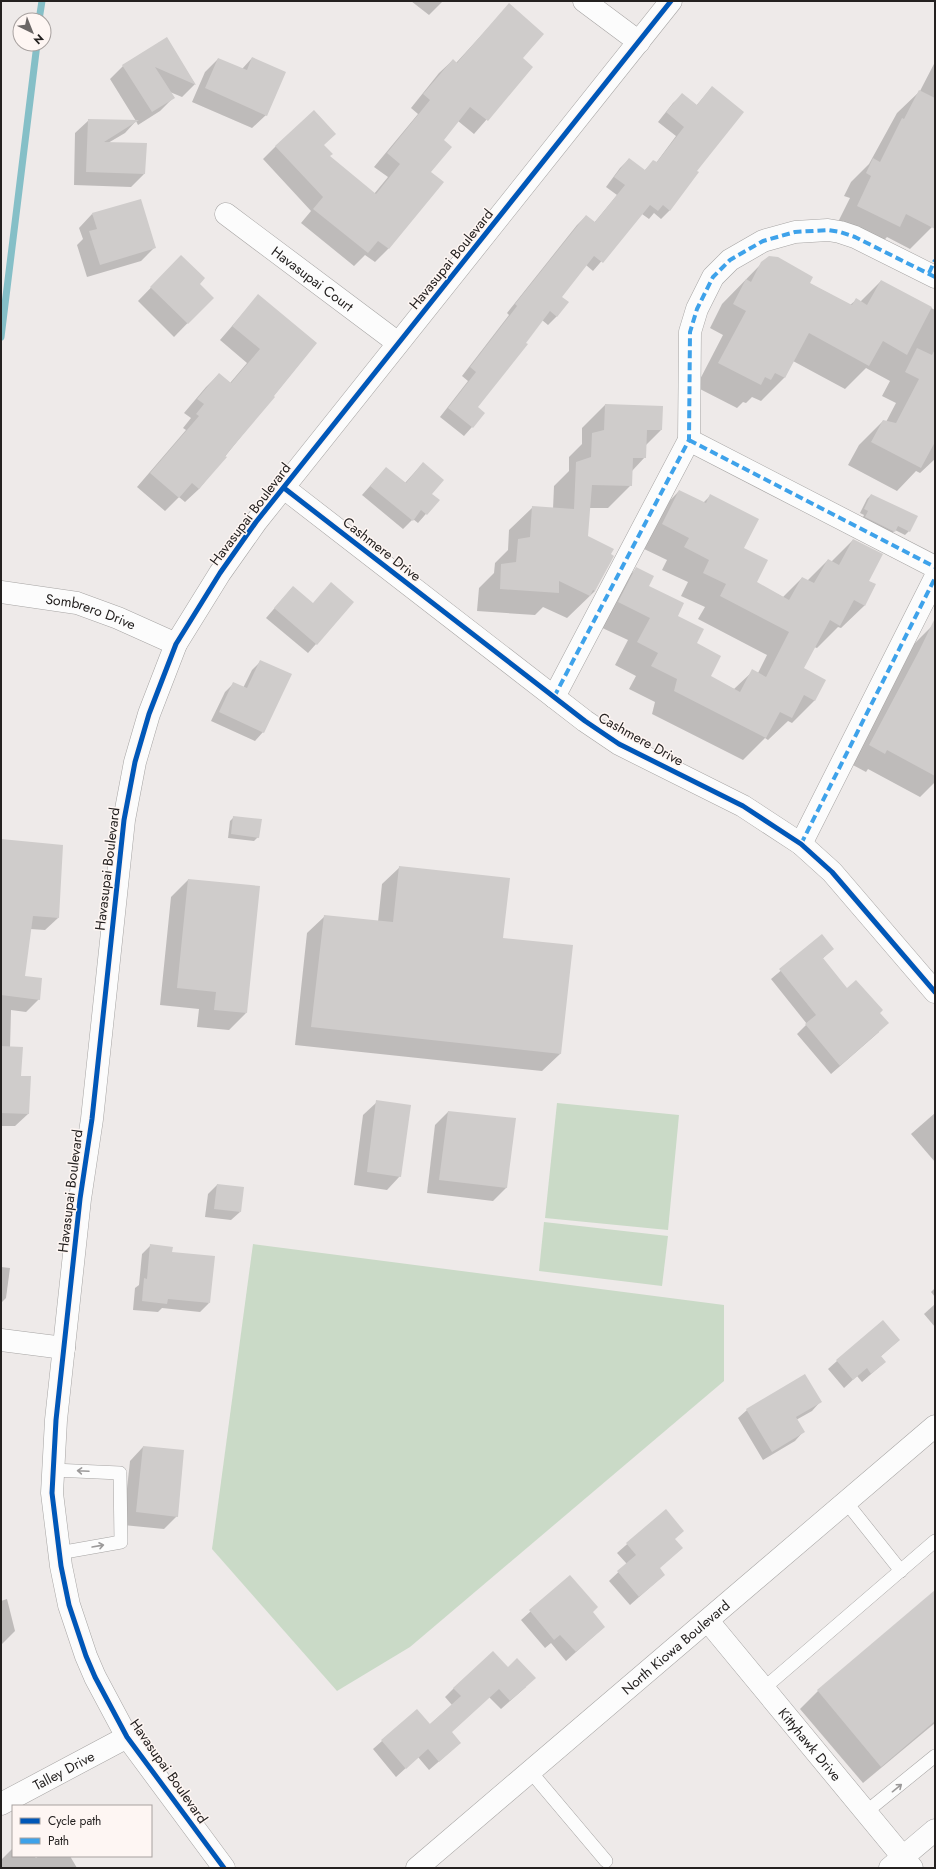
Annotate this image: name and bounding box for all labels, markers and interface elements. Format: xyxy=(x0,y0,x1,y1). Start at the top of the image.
north arrow xyxy=(12,12,52,52)
text: N xyxy=(30,30,47,48)
street label: Havasupai Boulevard xyxy=(404,205,498,313)
street label: Havasupai Court xyxy=(267,241,358,317)
street label: Havasupai Boulevard xyxy=(205,459,295,569)
street label: Cashmere Drive xyxy=(339,512,425,586)
street label: Sombrero Drive xyxy=(44,589,139,635)
street label: Cashmere Drive xyxy=(595,707,687,771)
street label: Havasupai Boulevard xyxy=(90,806,124,932)
street label: Havasupai Boulevard xyxy=(53,1128,87,1254)
one-way arrow xyxy=(77,1467,90,1475)
one-way arrow xyxy=(91,1542,104,1550)
street label: North Kiowa Boulevard xyxy=(617,1595,734,1699)
street label: Kittyhawk Drive xyxy=(774,1703,846,1785)
street label: Havasupai Boulevard xyxy=(125,1715,213,1827)
street label: Talley Drive xyxy=(29,1746,98,1795)
one-way arrow xyxy=(891,1783,902,1792)
legend xyxy=(12,1805,152,1857)
text: Cycle path xyxy=(48,1812,101,1830)
text: Path xyxy=(48,1832,69,1850)

